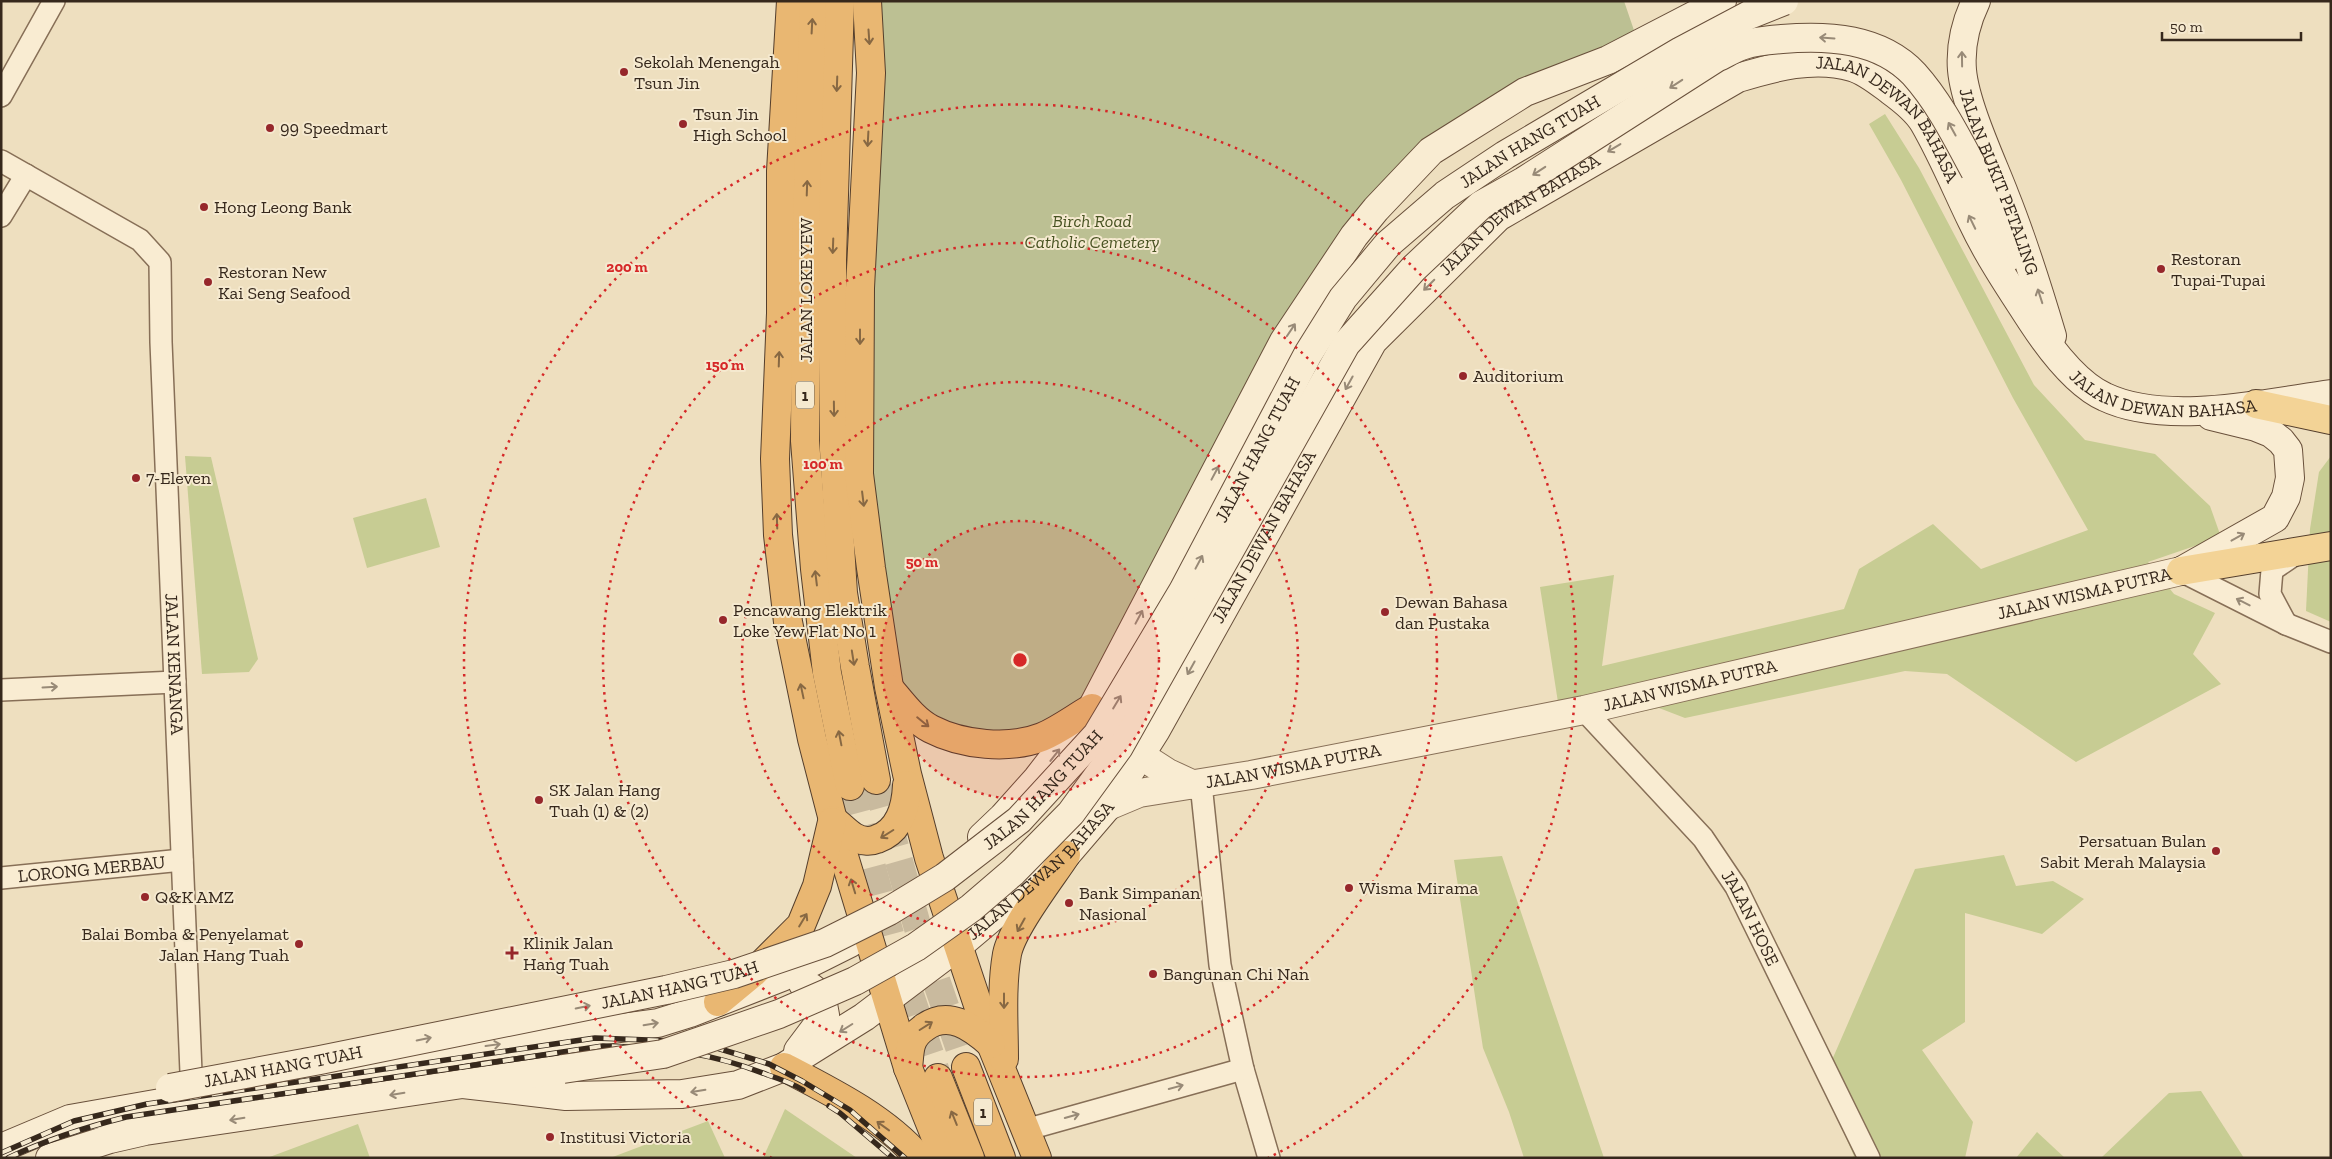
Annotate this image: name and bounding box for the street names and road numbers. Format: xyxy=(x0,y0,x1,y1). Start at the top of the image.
street label: JALAN DEWAN BAHASA xyxy=(1815,51,1964,186)
street label: JALAN BUKIT PETALING xyxy=(1954,86,2043,278)
street label: JALAN HANG TUAH xyxy=(1455,90,1604,193)
street label: JALAN DEWAN BAHASA xyxy=(1435,149,1604,280)
street label: JALAN LOKE YEW xyxy=(795,217,817,362)
street label: JALAN DEWAN BAHASA xyxy=(2065,365,2258,422)
street label: JALAN HANG TUAH xyxy=(1210,373,1305,526)
road number: 1 xyxy=(796,382,814,408)
street label: JALAN DEWAN BAHASA xyxy=(1207,446,1321,627)
street label: JALAN WISMA PUTRA xyxy=(1995,563,2174,624)
street label: JALAN KENANGA xyxy=(160,593,188,736)
street label: JALAN WISMA PUTRA xyxy=(1601,654,1779,716)
street label: JALAN HANG TUAH xyxy=(978,725,1107,855)
street label: JALAN WISMA PUTRA xyxy=(1204,739,1383,793)
street label: JALAN DEWAN BAHASA xyxy=(962,796,1119,945)
street label: LORONG MERBAU xyxy=(17,851,166,887)
street label: JALAN HOSE xyxy=(1717,866,1784,970)
street label: JALAN HANG TUAH xyxy=(599,955,761,1014)
street label: JALAN HANG TUAH xyxy=(202,1041,364,1093)
road number: 1 xyxy=(974,1098,992,1126)

